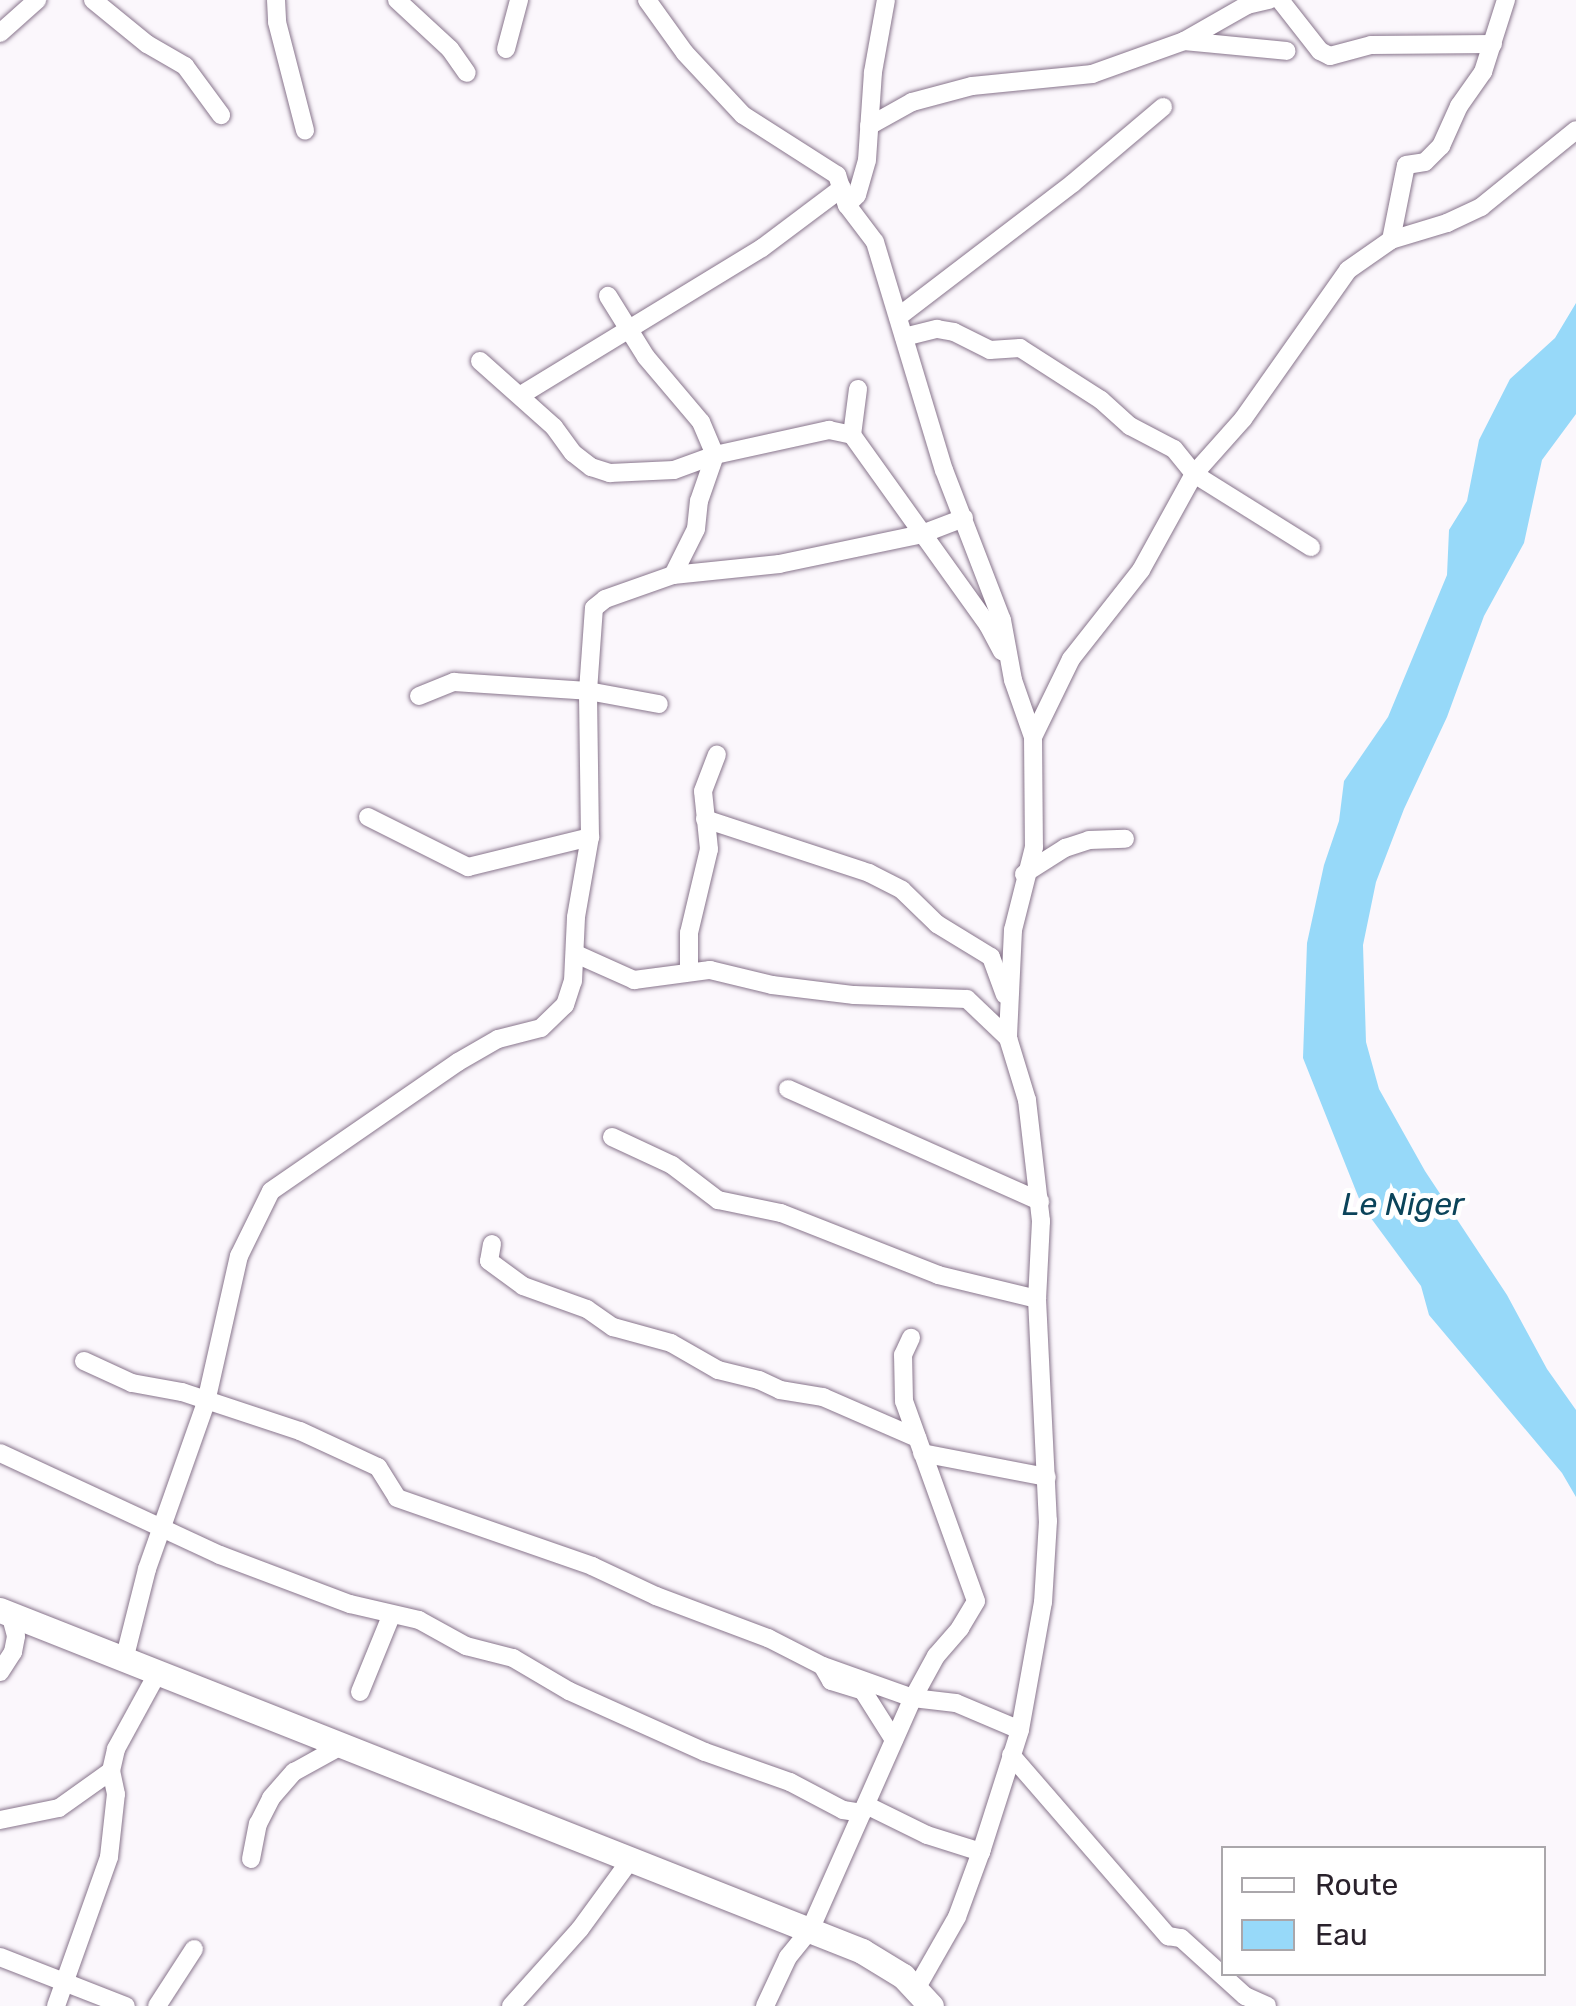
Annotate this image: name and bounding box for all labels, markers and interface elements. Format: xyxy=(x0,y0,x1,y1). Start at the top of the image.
water label: Le Niger xyxy=(1342,1185,1464,1223)
legend xyxy=(1221,1846,1546,1976)
text: Route xyxy=(1315,1867,1398,1903)
text: Eau xyxy=(1315,1917,1368,1953)

